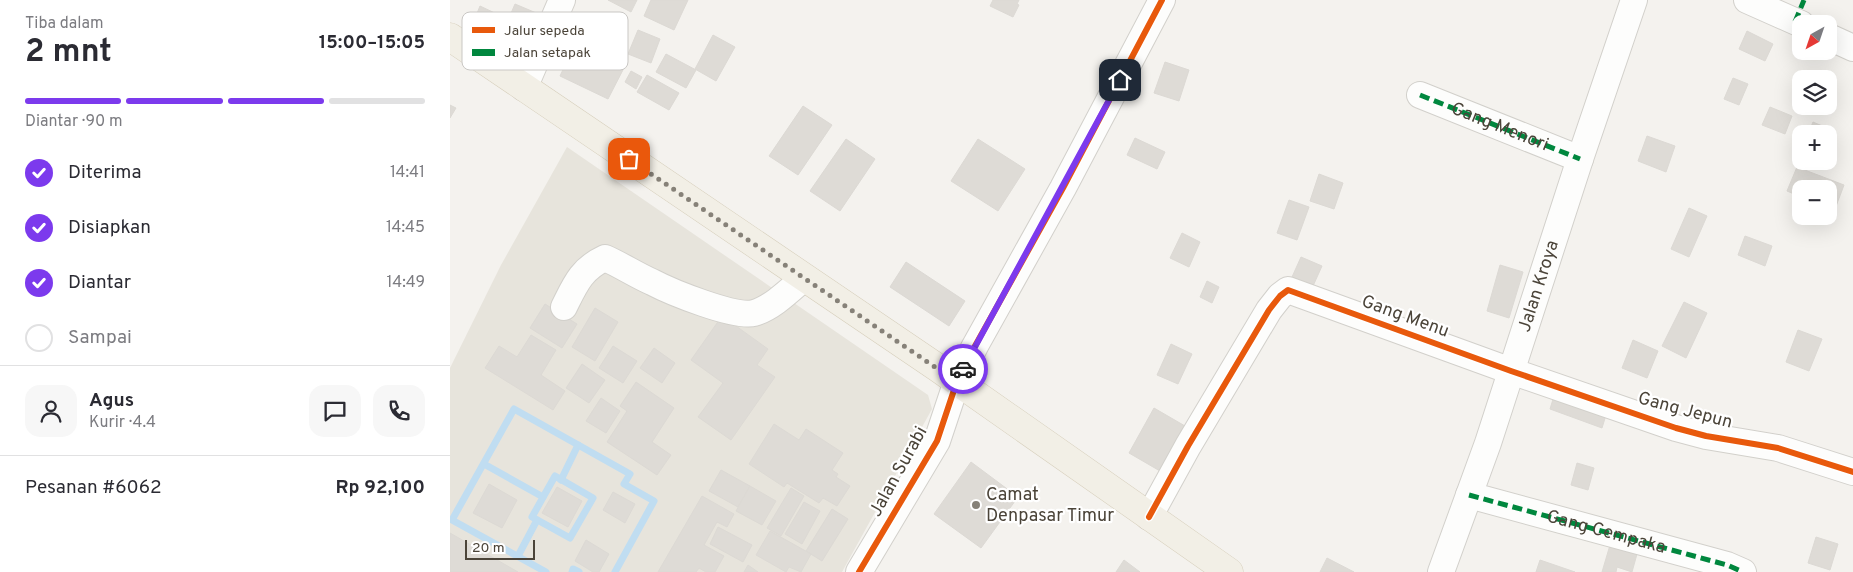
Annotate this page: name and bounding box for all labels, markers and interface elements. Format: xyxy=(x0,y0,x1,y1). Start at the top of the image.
legend xyxy=(462,12,628,70)
text: Tiba dalam xyxy=(25,14,104,34)
north arrow xyxy=(1792,15,1838,60)
map controls xyxy=(1792,15,1837,225)
text: Jalur sepeda xyxy=(504,23,585,40)
text: 15:00–15:05 xyxy=(319,31,425,55)
text: 2 mnt xyxy=(25,33,112,73)
text: Jalan setapak xyxy=(504,45,591,62)
pin xyxy=(1099,59,1141,101)
icon: home xyxy=(1106,66,1134,94)
button: layers xyxy=(1792,70,1837,115)
street label: Gang Menori xyxy=(1448,97,1552,157)
text: Diantar · 90 m xyxy=(25,112,123,132)
button: + xyxy=(1792,125,1837,170)
pin xyxy=(608,138,650,180)
icon: bag xyxy=(615,145,643,173)
icon: check xyxy=(25,159,53,187)
text: Diterima xyxy=(68,161,142,185)
text: 14:41 xyxy=(390,163,425,183)
button: − xyxy=(1792,180,1837,225)
icon: check xyxy=(25,214,53,242)
text: Disiapkan xyxy=(68,216,151,240)
text: 14:45 xyxy=(386,218,425,238)
street label: Jalan Kroya xyxy=(1513,238,1564,335)
icon: check xyxy=(25,269,53,297)
text: Diantar xyxy=(68,271,131,295)
text: 14:49 xyxy=(387,273,425,293)
street label: Gang Menu xyxy=(1358,291,1452,343)
text: Sampai xyxy=(68,326,132,350)
courier xyxy=(938,344,988,394)
icon: car xyxy=(949,355,977,383)
button: person xyxy=(25,385,77,437)
button: chat xyxy=(309,385,361,437)
button: phone xyxy=(373,385,425,437)
street label: Gang Jepun xyxy=(1635,387,1735,435)
text: Agus xyxy=(89,389,134,413)
text: Kurir · 4.4 xyxy=(89,413,156,433)
street label: Jalan Surabi xyxy=(865,423,933,521)
text: Pesanan #6062 xyxy=(25,476,162,500)
text: Rp 92,100 xyxy=(335,476,425,500)
place label: Camat Denpasar Timur xyxy=(986,484,1114,528)
marker: Camat Denpasar Timur xyxy=(970,499,982,511)
street label: Gang Cempaka xyxy=(1544,505,1668,559)
scale bar xyxy=(465,537,535,560)
text: 20 m xyxy=(472,540,505,557)

